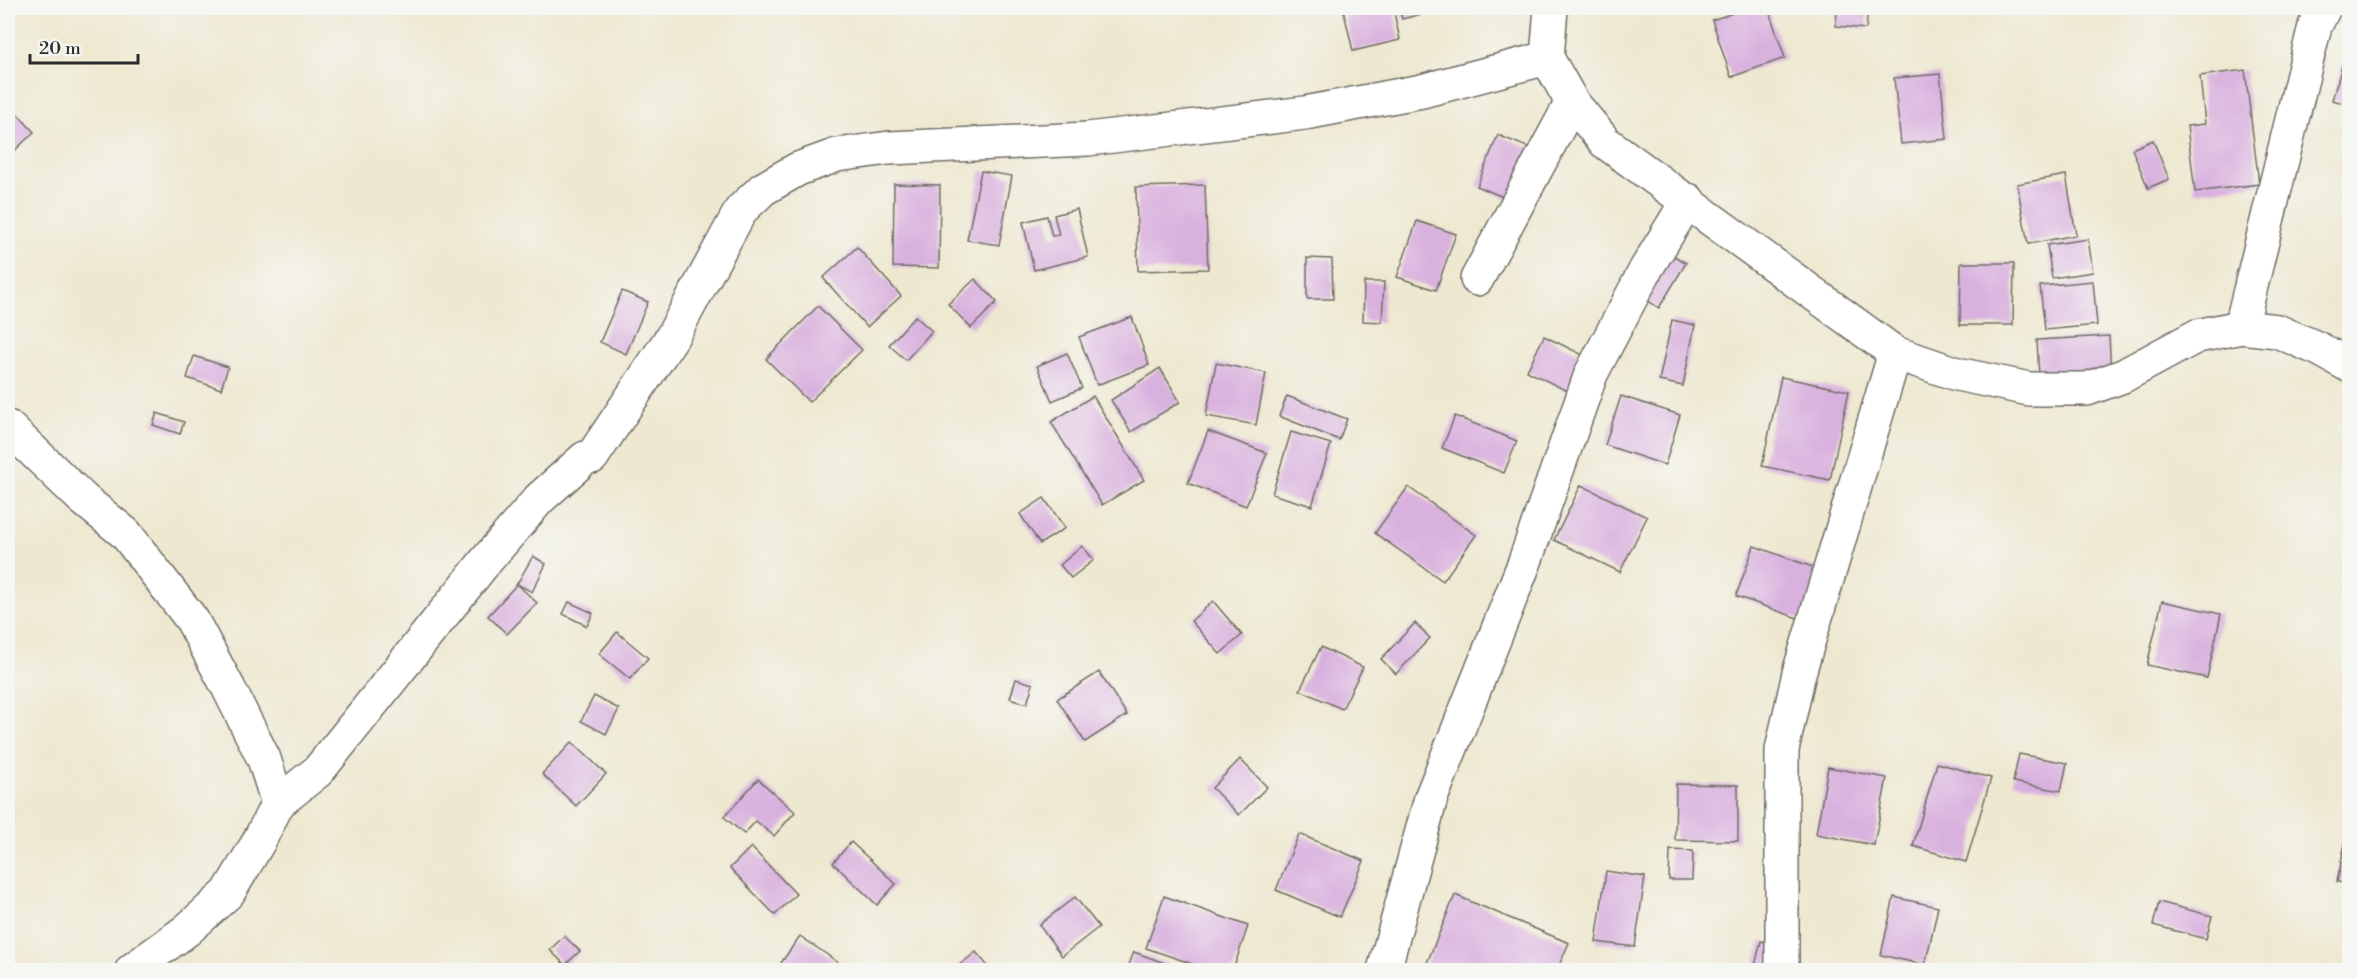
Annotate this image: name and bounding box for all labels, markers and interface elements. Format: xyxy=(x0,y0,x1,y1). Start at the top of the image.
scale bar xyxy=(30,27,138,65)
text: 20 m xyxy=(39,37,81,60)

